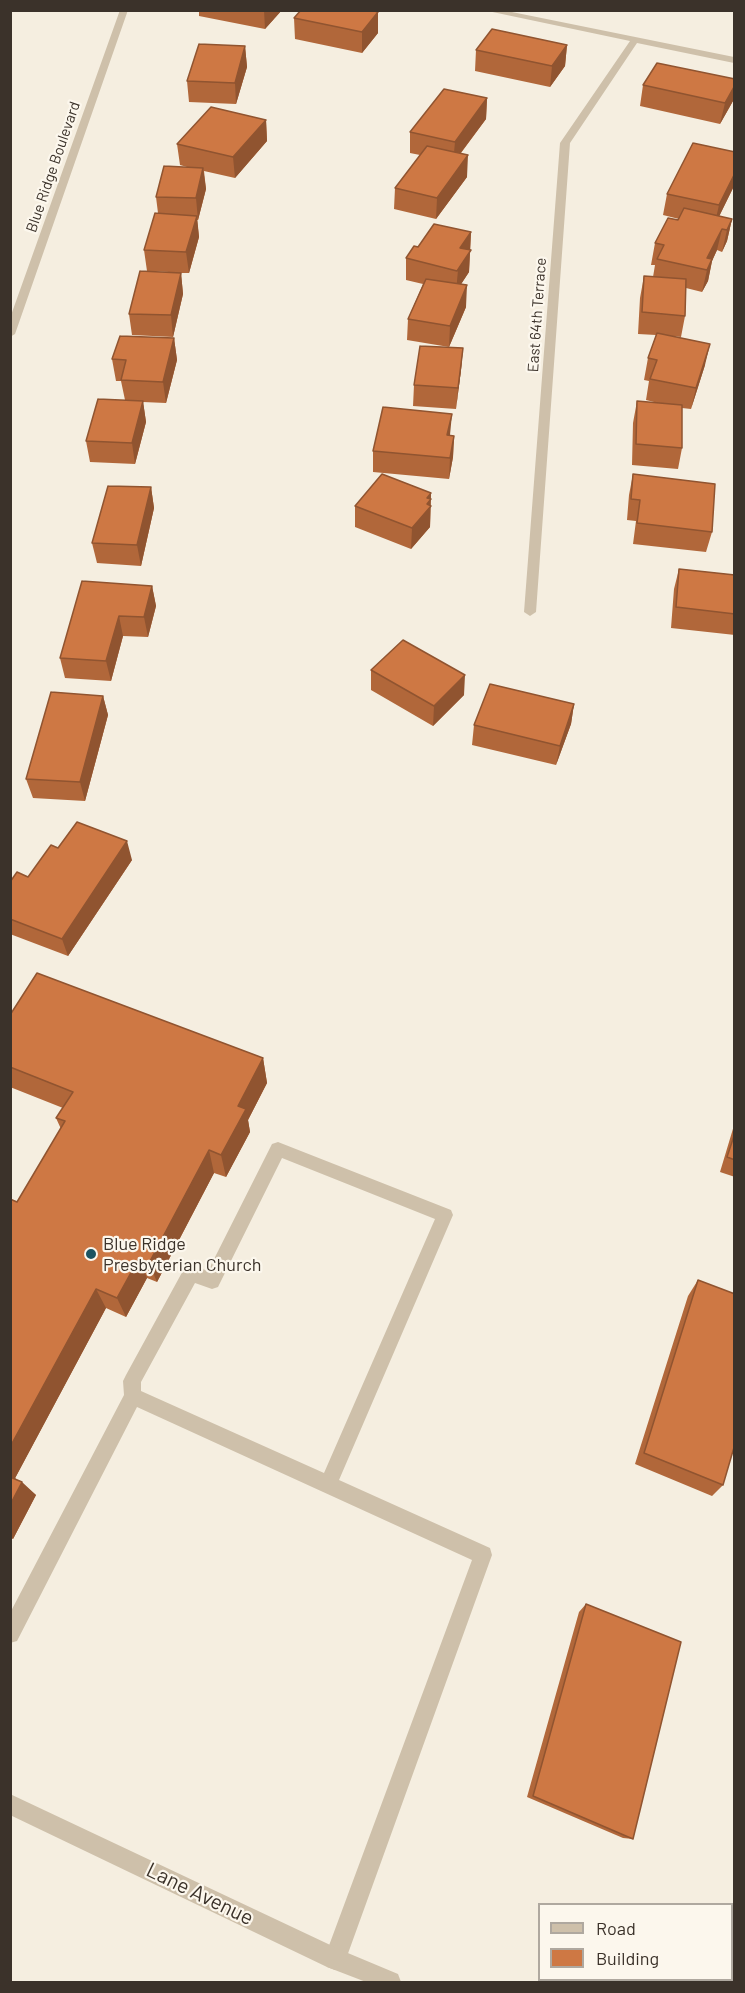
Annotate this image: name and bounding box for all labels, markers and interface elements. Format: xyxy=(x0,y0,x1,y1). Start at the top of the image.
street label: Blue Ridge Boulevard xyxy=(22,99,84,235)
street label: East 64th Terrace xyxy=(524,257,550,373)
place label: Blue Ridge Presbyterian Church xyxy=(103,1233,261,1276)
marker: Blue Ridge Presbyterian Church xyxy=(84,1247,98,1261)
street label: Lane Avenue xyxy=(142,1857,258,1931)
legend xyxy=(538,1903,733,1981)
text: Road xyxy=(596,1917,636,1939)
text: Building xyxy=(596,1947,659,1969)

